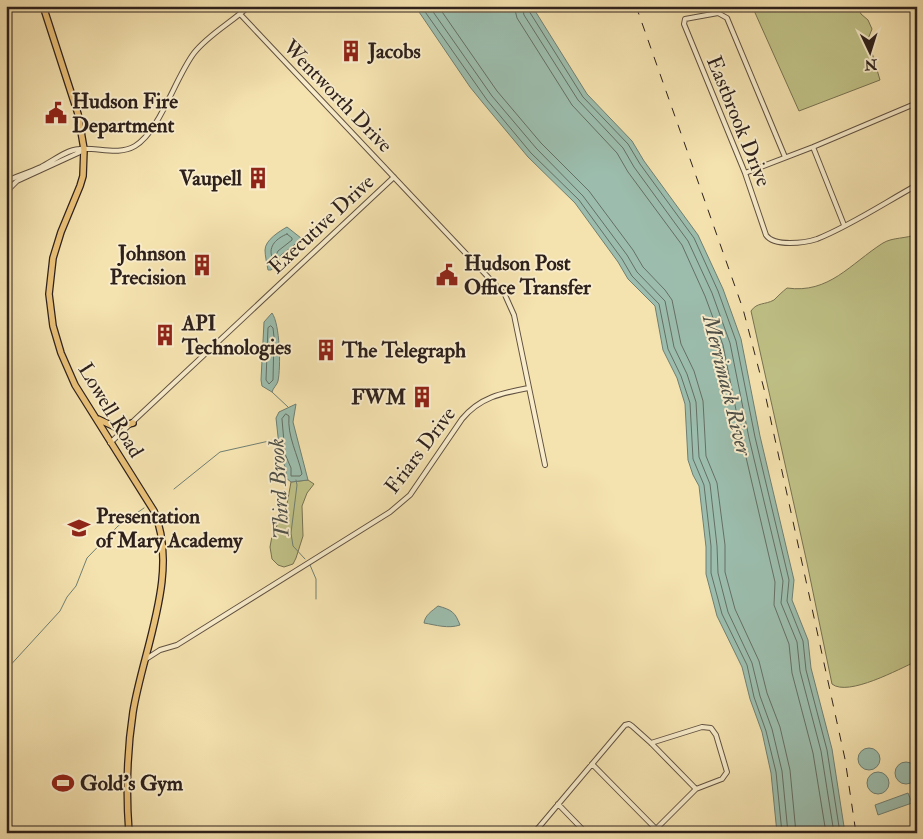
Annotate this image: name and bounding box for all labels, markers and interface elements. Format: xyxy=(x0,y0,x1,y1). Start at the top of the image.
north arrow xyxy=(846,28,896,78)
street label: Wentworth Drive xyxy=(276,33,399,159)
building icon: Jacobs xyxy=(338,38,364,64)
place label: Jacobs xyxy=(367,38,421,65)
street label: Eastbrook Drive xyxy=(700,52,777,191)
text: N xyxy=(864,55,879,73)
place label: Hudson Fire Department xyxy=(72,88,178,139)
public building icon: Hudson Fire Department xyxy=(43,100,69,126)
place label: Vaupell xyxy=(178,165,243,192)
building icon: Vaupell xyxy=(245,165,271,191)
street label: Executive Drive xyxy=(263,168,380,280)
place label: Johnson Precision xyxy=(110,240,186,291)
place label: Hudson Post Office Transfer xyxy=(464,250,592,301)
building icon: Johnson Precision xyxy=(189,252,215,278)
public building icon: Hudson Post Office Transfer xyxy=(434,262,460,288)
place label: API Technologies xyxy=(181,310,291,361)
water label: Merrimack River xyxy=(696,310,758,460)
building icon: API Technologies xyxy=(152,322,178,348)
building icon: The Telegraph xyxy=(313,337,339,363)
place label: The Telegraph xyxy=(341,337,466,364)
street label: Lowell Road xyxy=(72,358,150,463)
place label: FWM xyxy=(351,384,406,411)
building icon: FWM xyxy=(409,384,435,410)
street label: Friars Drive xyxy=(379,401,462,499)
water label: Third Brook xyxy=(262,438,296,540)
place label: Presentation of Mary Academy xyxy=(96,503,243,554)
school or university icon: Presentation of Mary Academy xyxy=(66,515,92,541)
sports icon: Gold's Gym xyxy=(50,770,76,796)
place label: Gold's Gym xyxy=(80,770,184,797)

